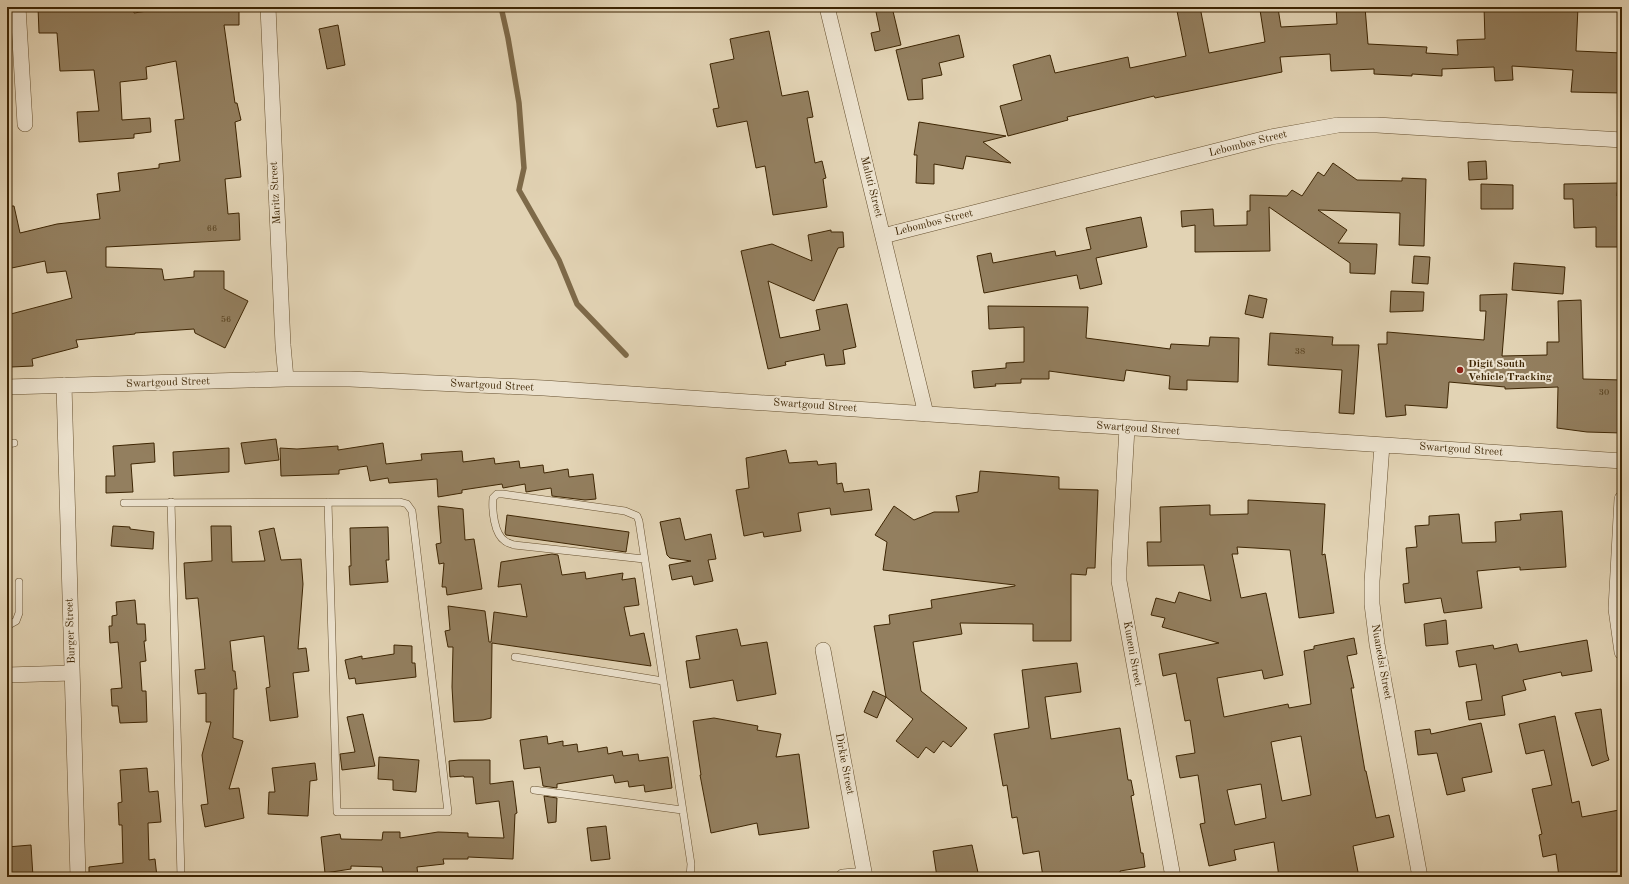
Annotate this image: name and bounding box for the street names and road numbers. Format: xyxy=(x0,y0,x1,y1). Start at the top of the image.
street label: Lebombos Street xyxy=(1208,129,1288,159)
street label: Maluti Street xyxy=(858,155,884,219)
street label: Maritz Street xyxy=(269,161,283,225)
street label: Lebombos Street xyxy=(894,208,974,238)
street label: Swartgoud Street xyxy=(126,376,210,390)
street label: Swartgoud Street xyxy=(450,378,534,394)
street label: Swartgoud Street xyxy=(773,398,857,414)
street label: Swartgoud Street xyxy=(1096,421,1180,437)
street label: Swartgoud Street xyxy=(1419,442,1503,458)
street label: Burger Street xyxy=(64,598,78,664)
street label: Kuneni Street xyxy=(1121,620,1143,688)
street label: Nuanedsi Street xyxy=(1369,623,1393,701)
street label: Dirkie Street xyxy=(833,732,855,796)

